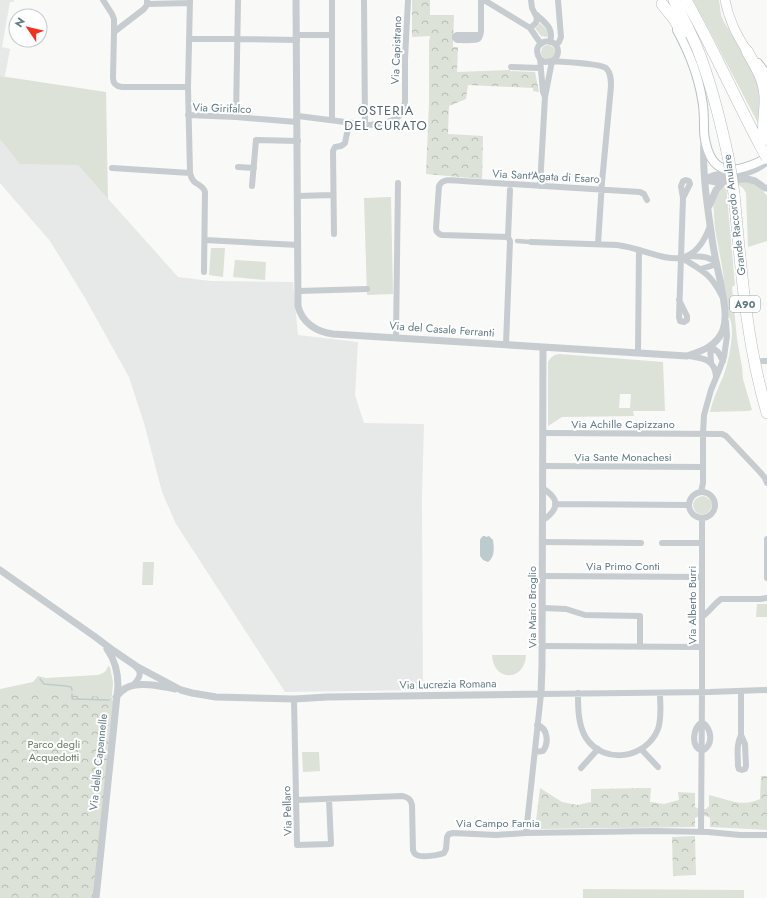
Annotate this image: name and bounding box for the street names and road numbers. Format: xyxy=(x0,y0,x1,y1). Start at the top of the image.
street label: Via Capistrano xyxy=(387,15,405,85)
street label: Via Girifalco xyxy=(192,99,252,117)
street label: Grande Raccordo Anulare xyxy=(719,153,749,276)
street label: Via Sant'Agata di Esaro xyxy=(492,165,600,187)
road number: A90 xyxy=(730,296,760,312)
street label: Via del Casale Ferranti xyxy=(389,317,495,341)
street label: Via Achille Capizzano xyxy=(571,416,675,432)
street label: Via Sante Monachesi xyxy=(574,449,672,465)
street label: Via Primo Conti xyxy=(586,558,660,574)
street label: Via Mario Broglio xyxy=(524,566,540,648)
street label: Via Alberto Burri xyxy=(684,566,700,644)
street label: Via Lucrezia Romana xyxy=(399,675,497,693)
street label: Via delle Capannelle xyxy=(85,713,111,811)
street label: Via Pellaro xyxy=(278,786,296,836)
street label: Via Campo Farnia xyxy=(456,815,540,831)

